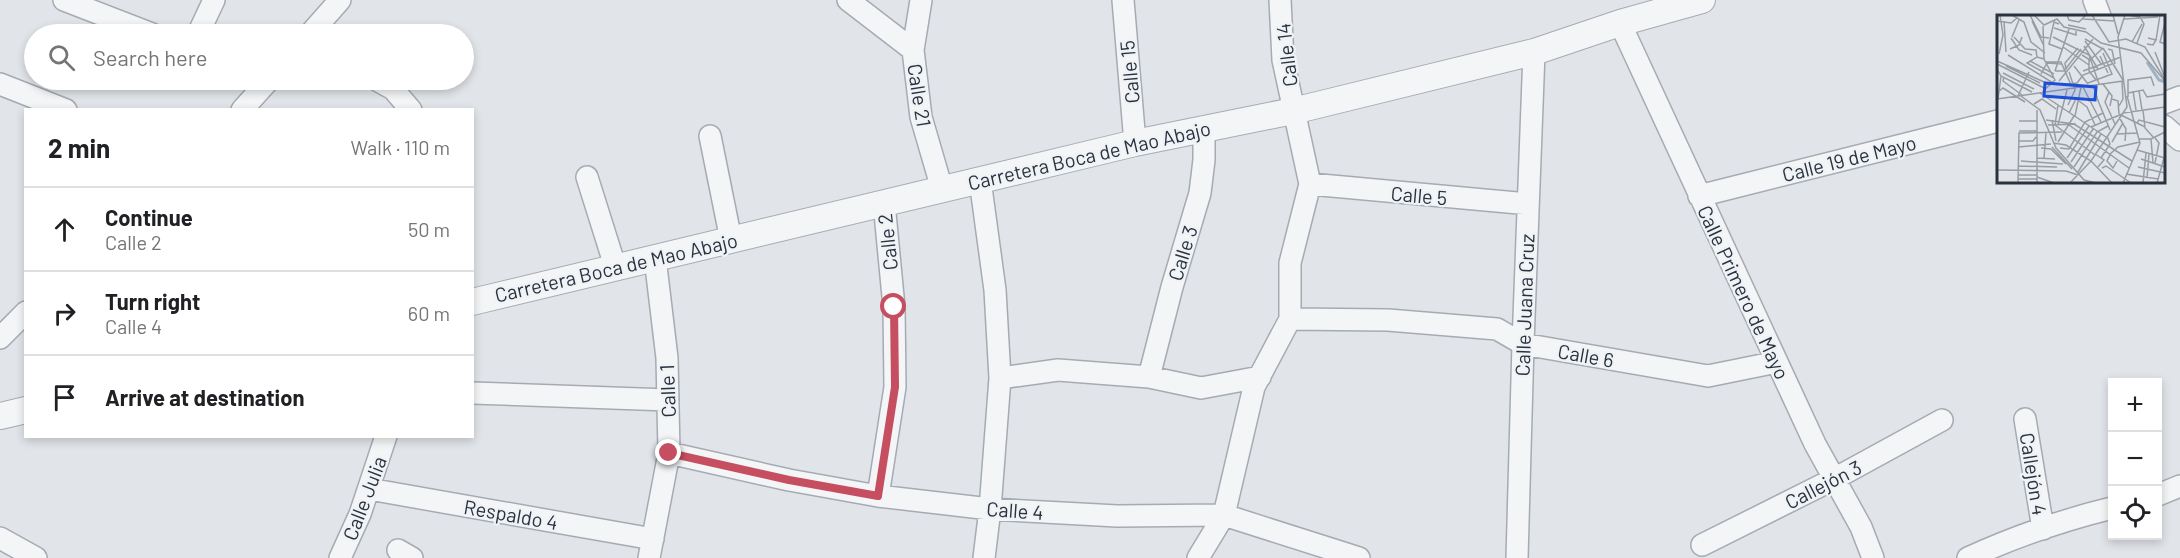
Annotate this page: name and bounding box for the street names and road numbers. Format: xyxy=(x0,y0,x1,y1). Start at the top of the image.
street label: Calle 14 xyxy=(1270,22,1302,88)
street label: Calle 15 xyxy=(1114,39,1144,105)
street label: Calle 21 xyxy=(903,62,937,128)
street label: Carretera Boca de Mao Abajo xyxy=(965,115,1213,195)
street label: Calle 19 de Mayo xyxy=(1780,130,1918,186)
street label: Calle 5 xyxy=(1390,181,1448,209)
street label: Calle Primero de Mayo xyxy=(1693,201,1795,383)
street label: Calle 2 xyxy=(872,212,902,272)
street label: Calle 3 xyxy=(1162,223,1202,283)
street label: Carretera Boca de Mao Abajo xyxy=(492,227,740,307)
street label: Calle Juana Cruz xyxy=(1510,233,1538,377)
street label: Calle 6 xyxy=(1556,338,1616,372)
street label: Calle 1 xyxy=(654,364,680,418)
street label: Callejón 4 xyxy=(2016,431,2052,517)
street label: Calle Julia xyxy=(337,452,391,544)
street label: Callejón 3 xyxy=(1781,455,1865,513)
street label: Respaldo 4 xyxy=(462,494,560,534)
street label: Calle 4 xyxy=(986,496,1044,524)

